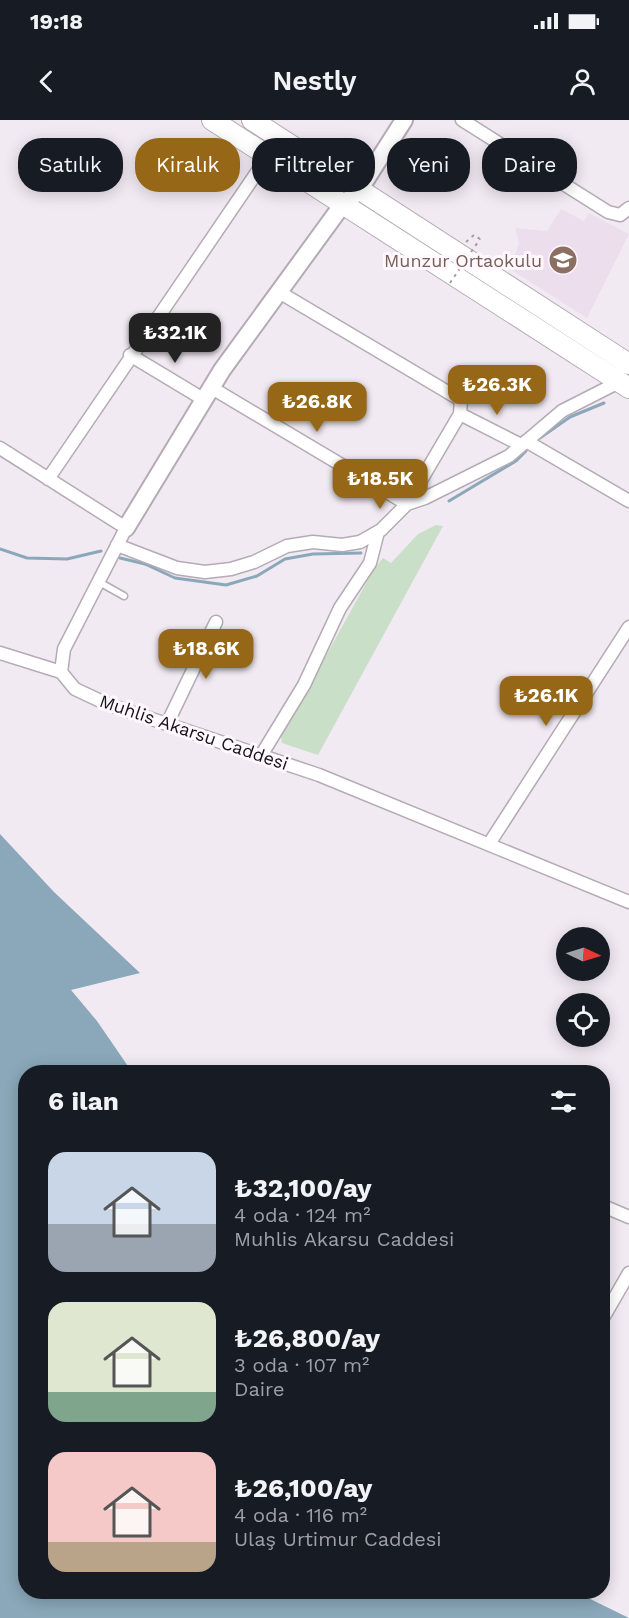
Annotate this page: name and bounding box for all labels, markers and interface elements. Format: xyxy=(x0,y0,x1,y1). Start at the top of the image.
text: 19:18 xyxy=(30,9,83,34)
icon: back xyxy=(30,65,63,98)
text: Nestly xyxy=(272,65,357,97)
icon: person xyxy=(566,65,599,98)
chip: Satılık xyxy=(18,138,123,192)
chip: Kiralık xyxy=(135,138,240,192)
chip: Filtreler xyxy=(252,138,375,192)
chip: Yeni xyxy=(387,138,470,192)
chip: Daire xyxy=(482,138,577,192)
school or university icon: Munzur Ortaokulu xyxy=(547,244,579,276)
place label: Munzur Ortaokulu xyxy=(384,250,542,271)
pin: ₺32.1K xyxy=(126,313,224,364)
text: ₺32.1K xyxy=(143,320,207,344)
pin: ₺26.3K xyxy=(448,365,546,416)
text: ₺26.3K xyxy=(462,372,532,396)
pin: ₺26.8K xyxy=(268,382,366,433)
text: ₺26.8K xyxy=(282,389,352,413)
pin: ₺18.5K xyxy=(331,459,429,510)
text: ₺18.5K xyxy=(347,466,413,490)
pin: ₺18.6K xyxy=(157,629,255,680)
text: ₺18.6K xyxy=(172,636,240,660)
pin: ₺26.1K xyxy=(497,676,595,727)
text: ₺26.1K xyxy=(514,683,578,707)
street label: Muhlis Akarsu Caddesi xyxy=(97,690,291,774)
north arrow xyxy=(556,927,610,981)
map controls xyxy=(556,927,610,1047)
button: locate xyxy=(556,993,610,1047)
icon: filters xyxy=(547,1085,580,1118)
text: 6 ilan xyxy=(48,1086,119,1116)
text: ₺32,100/ay xyxy=(234,1173,372,1203)
icon: home xyxy=(96,1176,168,1248)
text: 4 oda · 124 m² xyxy=(234,1203,370,1227)
text: Muhlis Akarsu Caddesi xyxy=(234,1227,454,1251)
text: ₺26,800/ay xyxy=(234,1323,380,1353)
icon: home xyxy=(96,1326,168,1398)
text: 3 oda · 107 m² xyxy=(234,1353,369,1377)
text: Daire xyxy=(234,1377,284,1401)
text: ₺26,100/ay xyxy=(234,1473,372,1503)
icon: home xyxy=(96,1476,168,1548)
text: 4 oda · 116 m² xyxy=(234,1503,367,1527)
text: Ulaş Urtimur Caddesi xyxy=(234,1527,442,1551)

